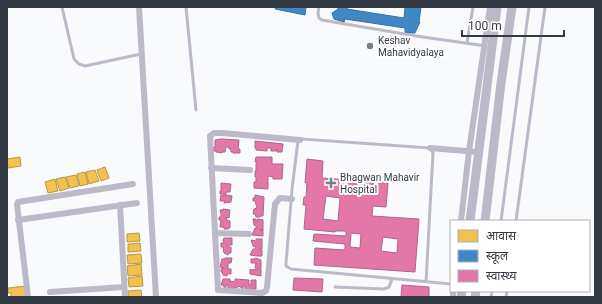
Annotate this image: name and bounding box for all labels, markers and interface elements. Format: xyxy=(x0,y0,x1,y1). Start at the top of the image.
scale bar xyxy=(462,12,564,38)
text: 100 m xyxy=(468,19,502,33)
place label: Keshav Mahavidyalaya xyxy=(378,35,444,58)
marker: Keshav Mahavidyalaya xyxy=(365,41,375,51)
place label: Bhagwan Mahavir Hospital xyxy=(340,172,420,195)
marker: Bhagwan Mahavir Hospital xyxy=(325,177,337,189)
legend xyxy=(450,220,590,292)
text: आवास xyxy=(486,229,517,243)
text: स्कूल xyxy=(486,249,509,264)
text: स्वास्थ्य xyxy=(486,269,518,283)

